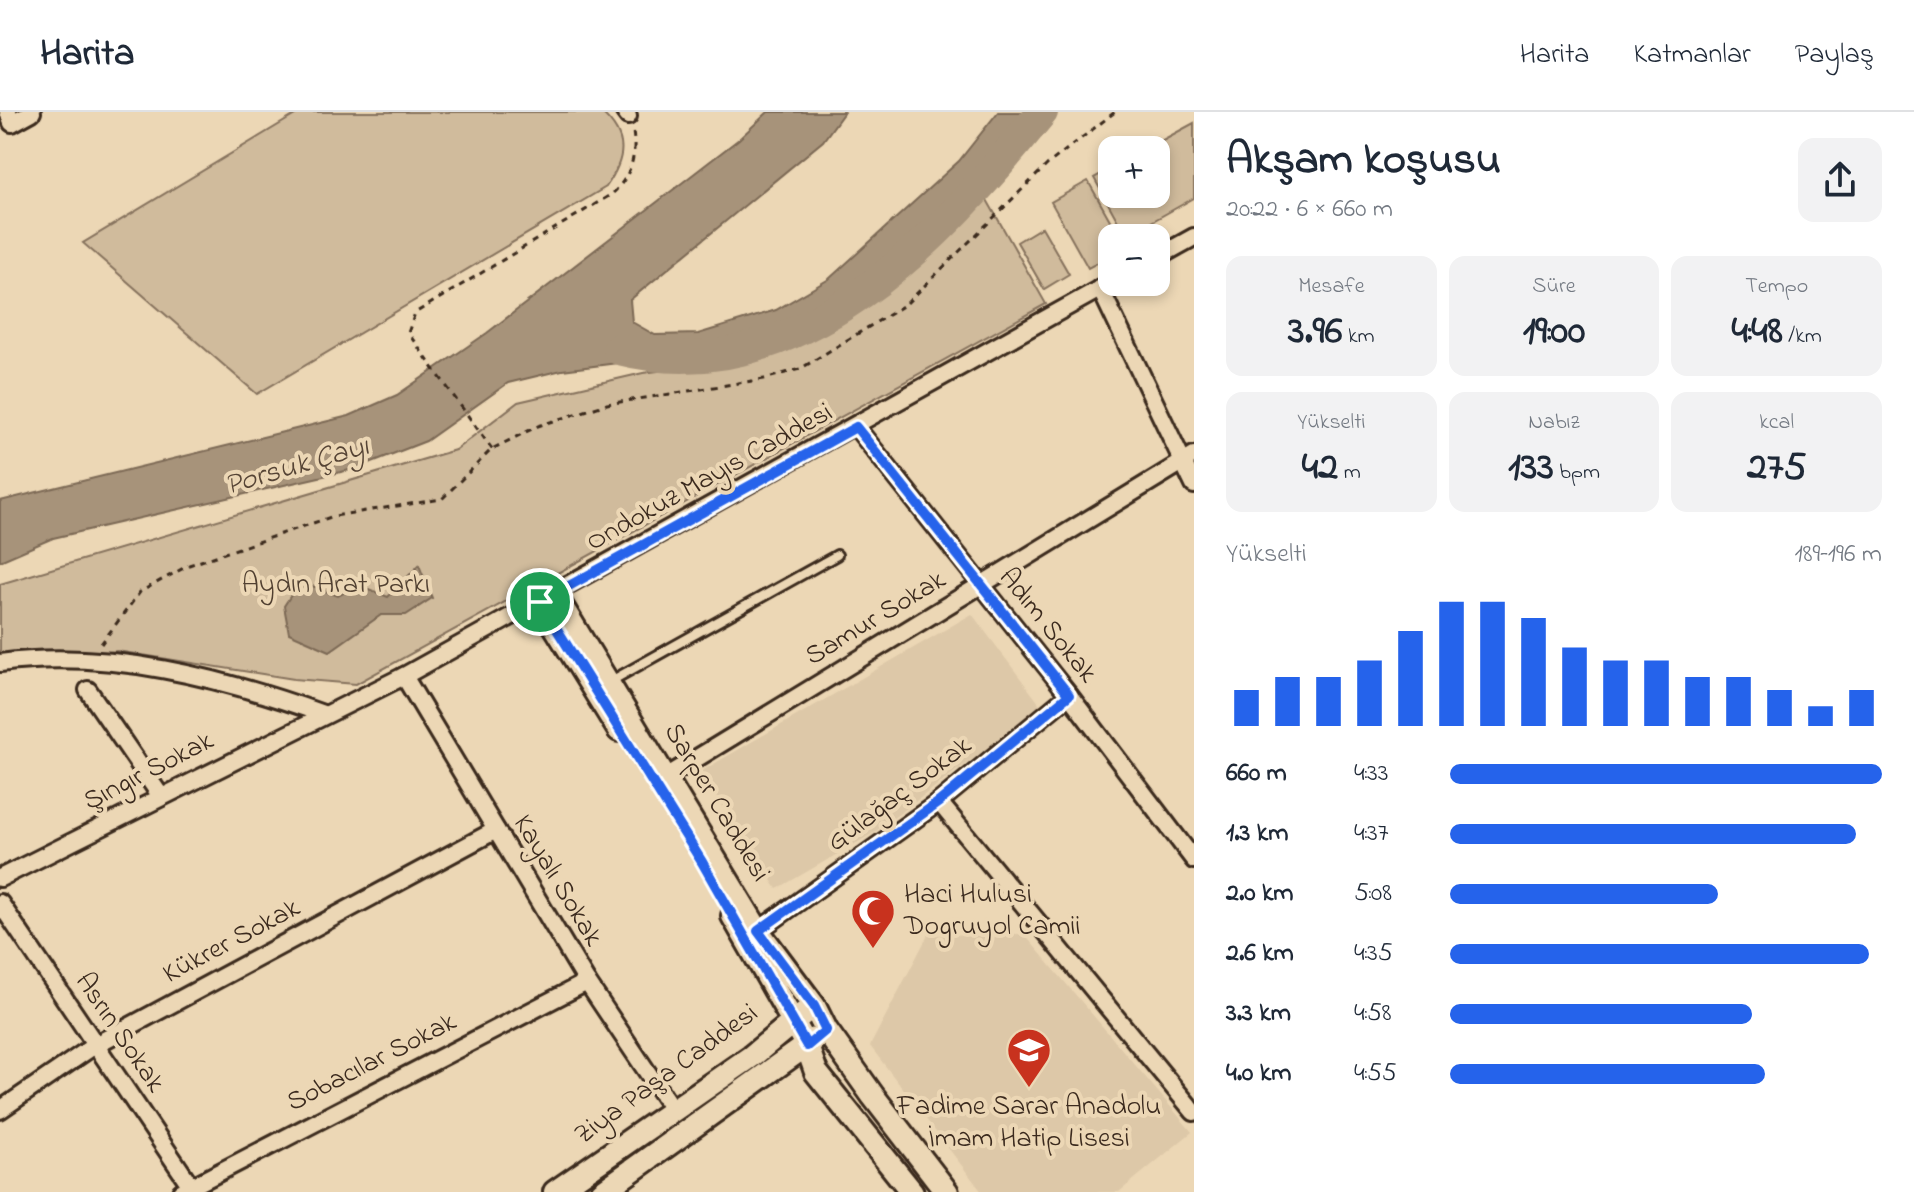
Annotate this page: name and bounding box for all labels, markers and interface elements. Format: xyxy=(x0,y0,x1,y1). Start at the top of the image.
text: Harita xyxy=(40,27,135,83)
text: Harita xyxy=(1520,35,1589,76)
text: Katmanlar xyxy=(1633,35,1751,76)
text: Paylaş xyxy=(1795,35,1874,76)
text: Akşam koşusu xyxy=(1226,129,1501,193)
map controls xyxy=(1098,136,1170,296)
button: + xyxy=(1098,136,1170,208)
button: share xyxy=(1798,138,1882,222)
text: 20:22 · 6 × 660 m xyxy=(1226,191,1393,229)
button: − xyxy=(1098,224,1170,296)
text: Mesafe xyxy=(1298,271,1365,303)
text: Süre xyxy=(1532,271,1576,303)
text: Tempo xyxy=(1745,271,1808,303)
text: 3.96 xyxy=(1288,303,1342,362)
text: 19:00 xyxy=(1523,303,1585,362)
text: 4:48 xyxy=(1731,303,1783,362)
text: km xyxy=(1342,321,1375,353)
text: /km xyxy=(1783,321,1822,353)
street label: Ondokuz Mayıs Caddesi xyxy=(579,393,841,563)
text: Yükselti xyxy=(1297,407,1366,439)
text: Nabız xyxy=(1528,407,1580,439)
text: kcal xyxy=(1759,407,1794,439)
water label: Porsuk Çayı xyxy=(220,425,375,509)
text: 42 xyxy=(1302,439,1338,498)
text: 133 xyxy=(1508,439,1554,498)
text: 275 xyxy=(1747,439,1806,498)
text: m xyxy=(1338,457,1361,489)
text: bpm xyxy=(1554,457,1600,489)
text: Yükselti xyxy=(1226,536,1307,574)
text: 189–196 m xyxy=(1794,536,1882,574)
street label: Adım Sokak xyxy=(988,559,1107,693)
street label: Samur Sokak xyxy=(798,560,955,677)
park label: Aydın Arat Parkı xyxy=(242,565,430,606)
pin xyxy=(506,568,574,636)
icon: arrive xyxy=(518,580,562,624)
street label: Sarper Caddesi xyxy=(652,716,780,890)
street label: Şıngır Sokak xyxy=(77,721,222,822)
street label: Gülağaç Sokak xyxy=(819,726,982,863)
text: 660 m xyxy=(1226,755,1287,793)
text: 4:33 xyxy=(1354,755,1388,793)
street label: Kayalı Sokak xyxy=(501,807,613,955)
text: 1.3 km xyxy=(1226,815,1288,853)
text: 4:37 xyxy=(1354,815,1388,853)
place label: Haci Hulusi Dogruyol Camii xyxy=(903,875,1080,948)
text: 2.0 km xyxy=(1226,875,1294,913)
text: 5:08 xyxy=(1354,875,1392,913)
mosque icon: Haci Hulusi Dogruyol Camii xyxy=(849,887,897,950)
street label: Kükrer Sokak xyxy=(156,888,309,995)
text: 2.6 km xyxy=(1226,935,1294,973)
text: 4:35 xyxy=(1354,935,1393,973)
street label: Asrın Sokak xyxy=(64,965,175,1102)
street label: Ziya Paşa Caddesi xyxy=(567,994,767,1156)
text: 3.3 km xyxy=(1226,995,1291,1033)
text: 4:58 xyxy=(1354,995,1392,1033)
street label: Sobacılar Sokak xyxy=(280,1002,465,1123)
school or university icon: Fadime Sarar Anadolu İmam Hatip Lisesi xyxy=(1005,1026,1053,1089)
text: 4.0 km xyxy=(1226,1055,1291,1093)
text: 4:55 xyxy=(1354,1055,1397,1093)
place label: Fadime Sarar Anadolu İmam Hatip Lisesi xyxy=(896,1087,1161,1160)

